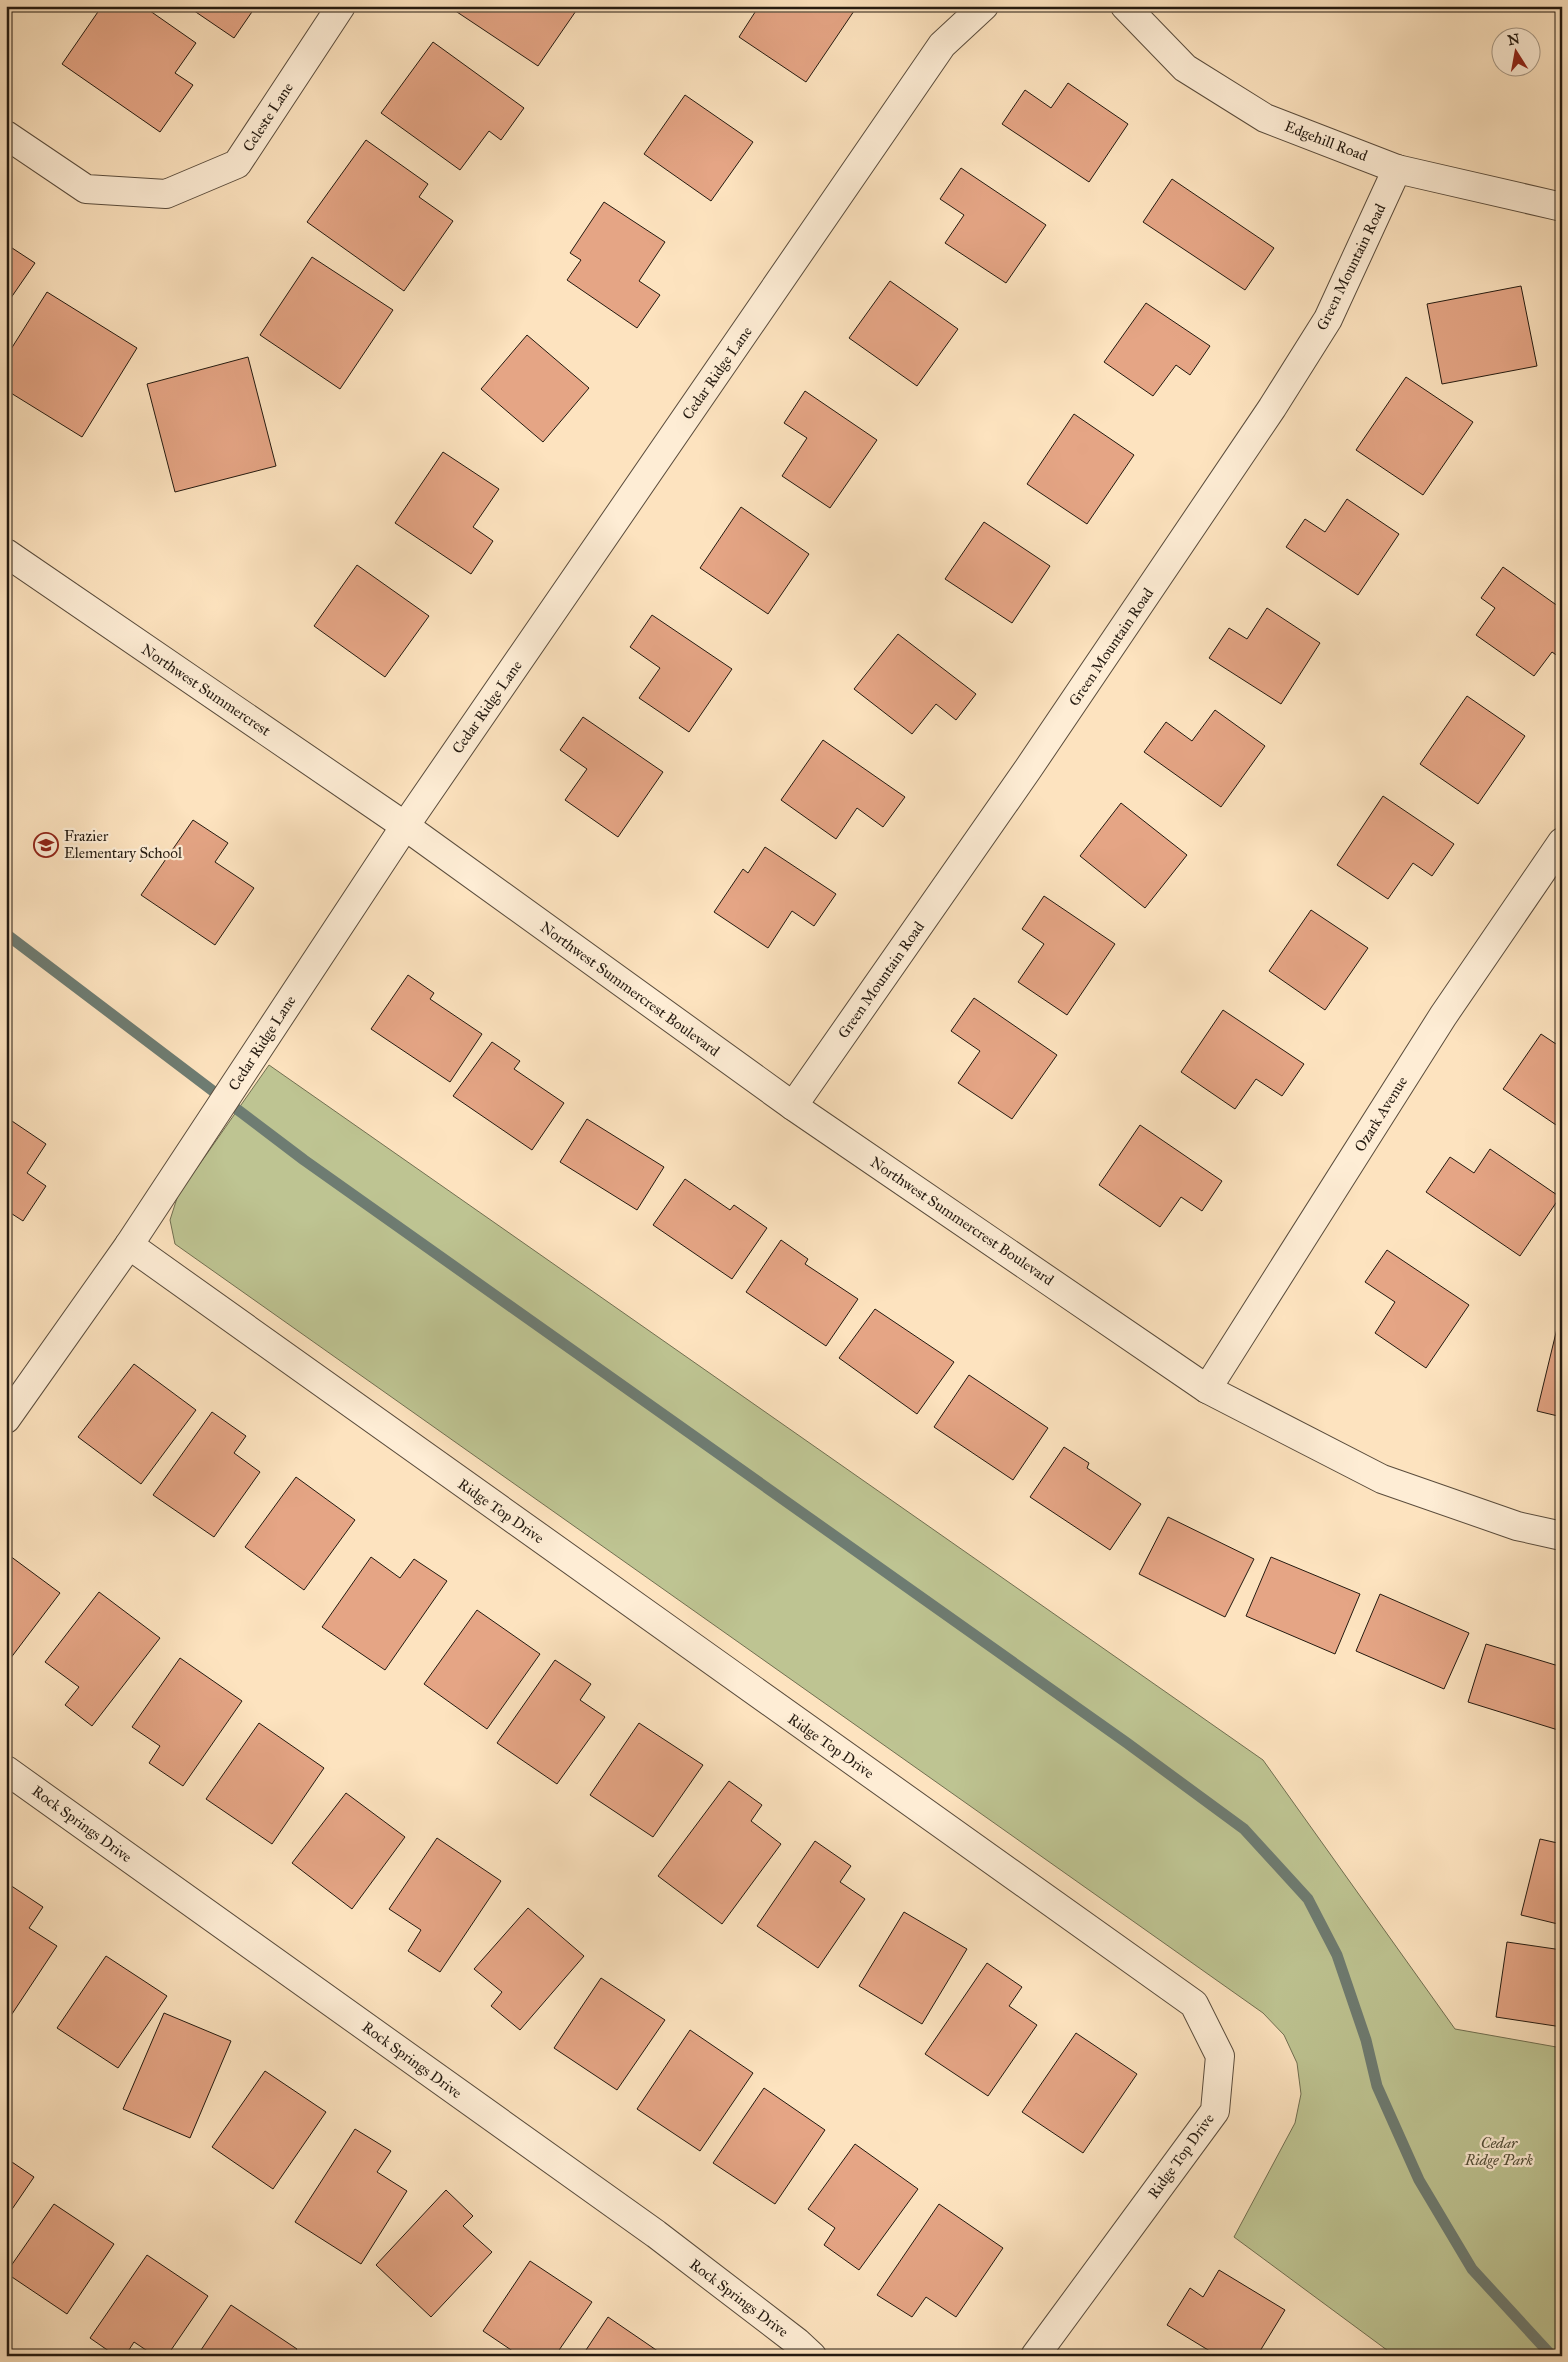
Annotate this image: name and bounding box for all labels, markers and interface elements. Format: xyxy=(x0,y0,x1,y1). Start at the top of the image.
north arrow xyxy=(1490,28,1540,78)
text: N xyxy=(1506,30,1521,49)
street label: Celeste Lane xyxy=(239,79,297,155)
street label: Edgehill Road xyxy=(1282,117,1370,165)
street label: Green Mountain Road xyxy=(1313,200,1390,333)
street label: Cedar Ridge Lane xyxy=(678,323,756,423)
street label: Green Mountain Road xyxy=(1065,584,1157,709)
street label: Northwest Summercrest xyxy=(138,640,274,740)
street label: Cedar Ridge Lane xyxy=(448,657,526,757)
place label: Frazier Elementary School xyxy=(64,827,183,862)
school or university icon: Frazier Elementary School xyxy=(33,832,59,858)
street label: Northwest Summercrest Boulevard xyxy=(537,918,724,1060)
street label: Green Mountain Road xyxy=(834,918,928,1042)
street label: Cedar Ridge Lane xyxy=(225,992,299,1094)
street label: Ozark Avenue xyxy=(1351,1073,1411,1155)
street label: Northwest Summercrest Boulevard xyxy=(867,1153,1057,1289)
street label: Ridge Top Drive xyxy=(455,1475,547,1547)
street label: Ridge Top Drive xyxy=(785,1710,877,1782)
street label: Rock Springs Drive xyxy=(29,1782,135,1866)
street label: Rock Springs Drive xyxy=(359,2018,465,2102)
street label: Ridge Top Drive xyxy=(1144,2110,1218,2202)
park label: Cedar Ridge Park xyxy=(1464,2134,1533,2169)
street label: Rock Springs Drive xyxy=(686,2255,792,2341)

